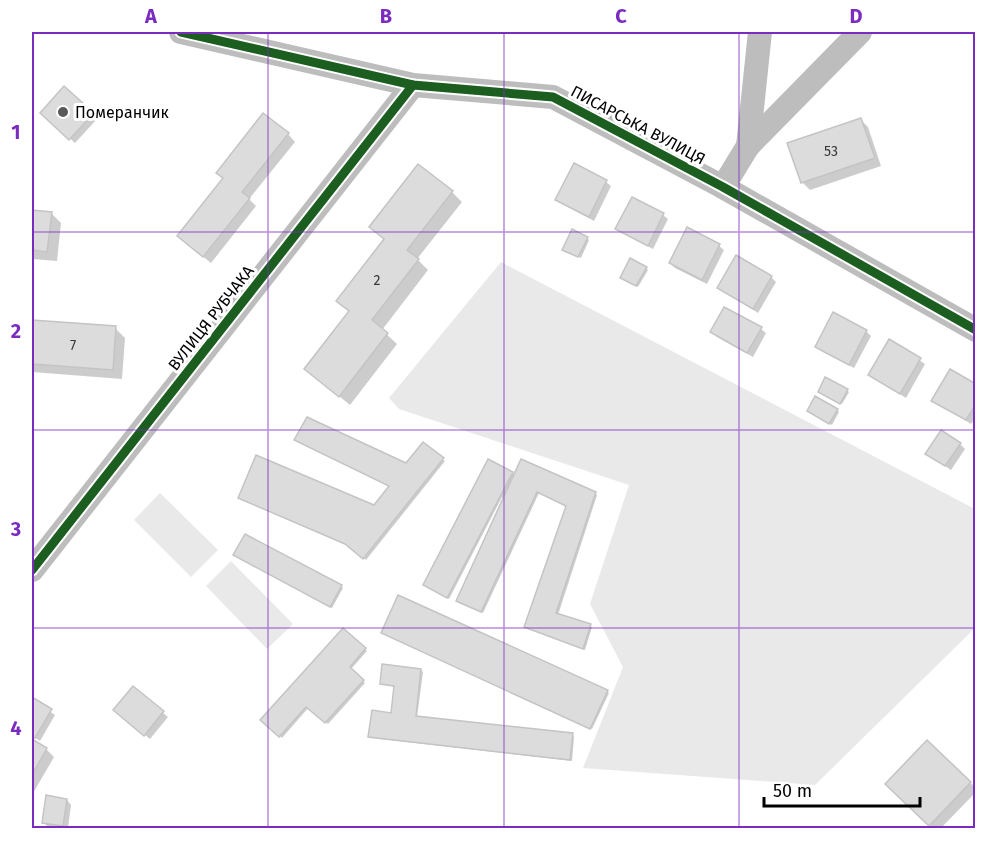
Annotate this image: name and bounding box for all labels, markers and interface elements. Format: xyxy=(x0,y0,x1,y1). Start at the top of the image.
text: A xyxy=(144,4,158,28)
text: B xyxy=(380,4,392,28)
text: C xyxy=(615,4,627,28)
text: D xyxy=(849,4,863,28)
street label: ПИСАРСЬКА ВУЛИЦЯ xyxy=(568,82,708,168)
place label: Померанчик xyxy=(75,103,170,122)
marker: Померанчик xyxy=(56,105,70,119)
text: 1 xyxy=(11,120,21,144)
house number: 53 xyxy=(824,143,838,160)
street label: ВУЛИЦЯ РУБЧАКА xyxy=(164,261,258,374)
house number: 2 xyxy=(374,272,381,289)
text: 2 xyxy=(11,319,21,343)
house number: 7 xyxy=(70,337,76,354)
text: 3 xyxy=(10,517,21,541)
text: 4 xyxy=(10,716,22,740)
scale bar xyxy=(764,770,920,808)
text: 50 m xyxy=(773,780,812,802)

